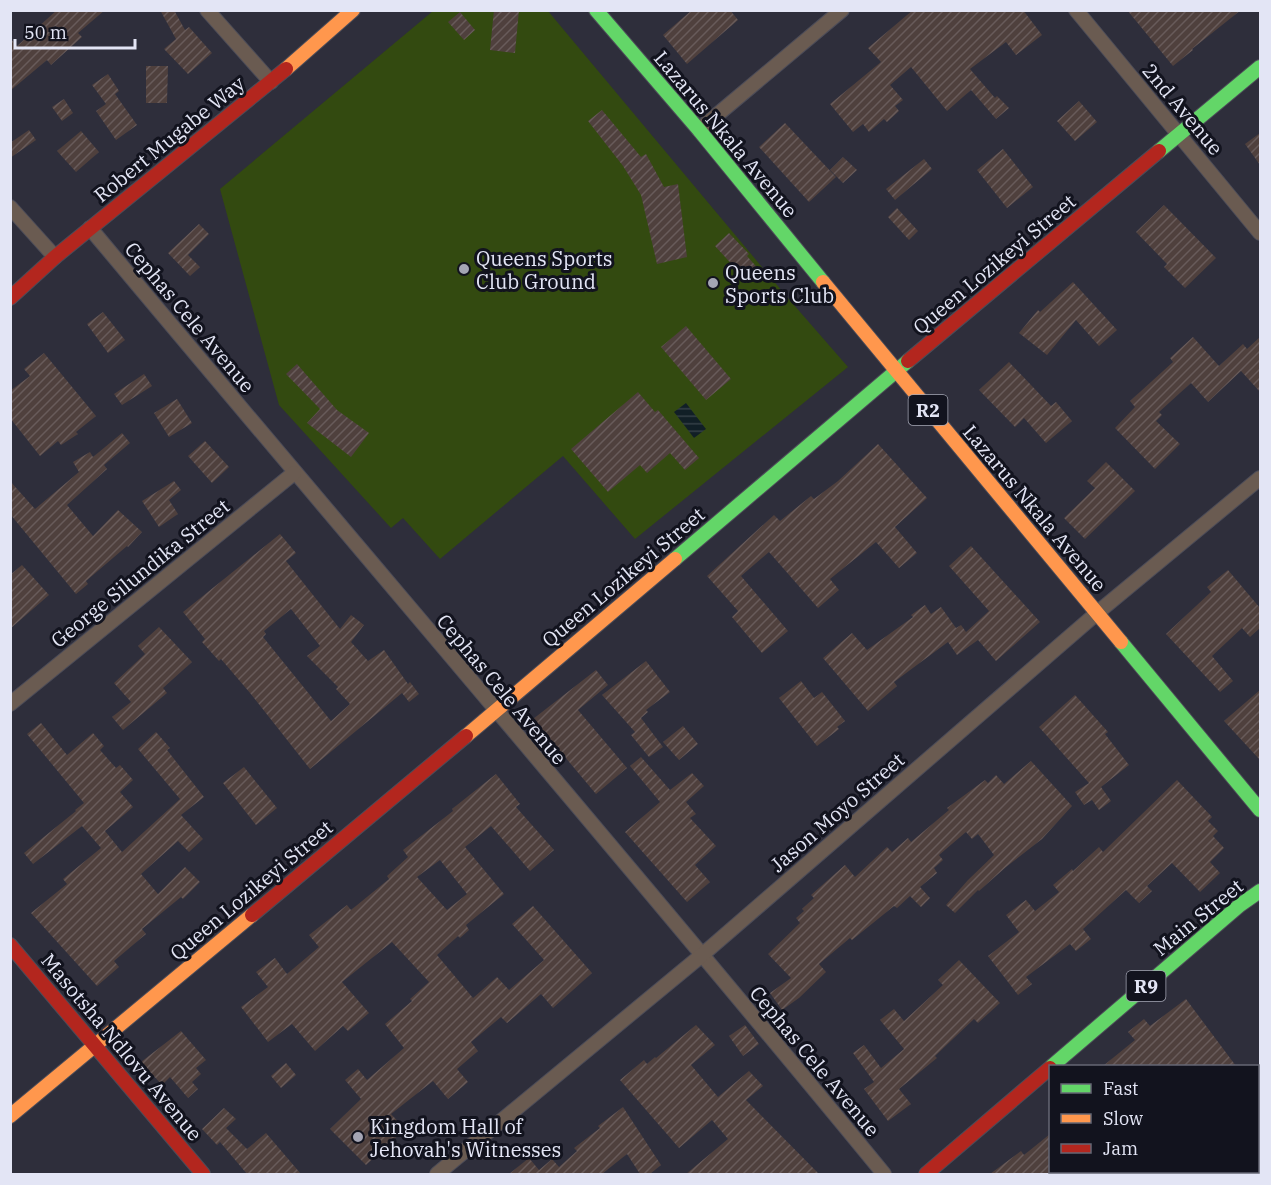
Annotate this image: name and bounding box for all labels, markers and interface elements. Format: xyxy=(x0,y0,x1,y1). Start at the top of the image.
scale bar xyxy=(15,12,135,50)
text: 50 m xyxy=(24,21,67,44)
street label: Lazarus Nkala Avenue xyxy=(648,45,804,223)
street label: 2nd Avenue xyxy=(1137,57,1229,161)
street label: Robert Mugabe Way xyxy=(88,70,250,208)
street label: Queen Lozikeyi Street xyxy=(907,188,1081,340)
street label: Cephas Cele Avenue xyxy=(119,236,261,398)
place label: Queens Sports Club Ground xyxy=(476,245,613,295)
place label: Queens Sports Club xyxy=(725,259,834,309)
marker: Queens Sports Club Ground xyxy=(457,262,471,276)
marker: Queens Sports Club xyxy=(706,276,720,290)
road number: R2 xyxy=(908,395,948,425)
street label: Lazarus Nkala Avenue xyxy=(957,419,1113,597)
street label: George Silundika Street xyxy=(45,492,235,654)
street label: Queen Lozikeyi Street xyxy=(536,501,710,653)
street label: Cephas Cele Avenue xyxy=(431,608,573,770)
street label: Jason Moyo Street xyxy=(764,746,910,878)
street label: Queen Lozikeyi Street xyxy=(164,814,338,966)
street label: Main Street xyxy=(1147,872,1249,962)
street label: Masotsha Ndlovu Avenue xyxy=(35,948,209,1146)
road number: R9 xyxy=(1126,971,1166,1001)
street label: Cephas Cele Avenue xyxy=(744,980,886,1142)
legend xyxy=(1049,1065,1259,1173)
text: Fast xyxy=(1103,1077,1138,1100)
text: Slow xyxy=(1103,1107,1143,1130)
place label: Kingdom Hall of Jehovah's Witnesses xyxy=(370,1113,561,1163)
marker: Kingdom Hall of Jehovah's Witnesses xyxy=(351,1130,365,1144)
text: Jam xyxy=(1103,1137,1138,1160)

